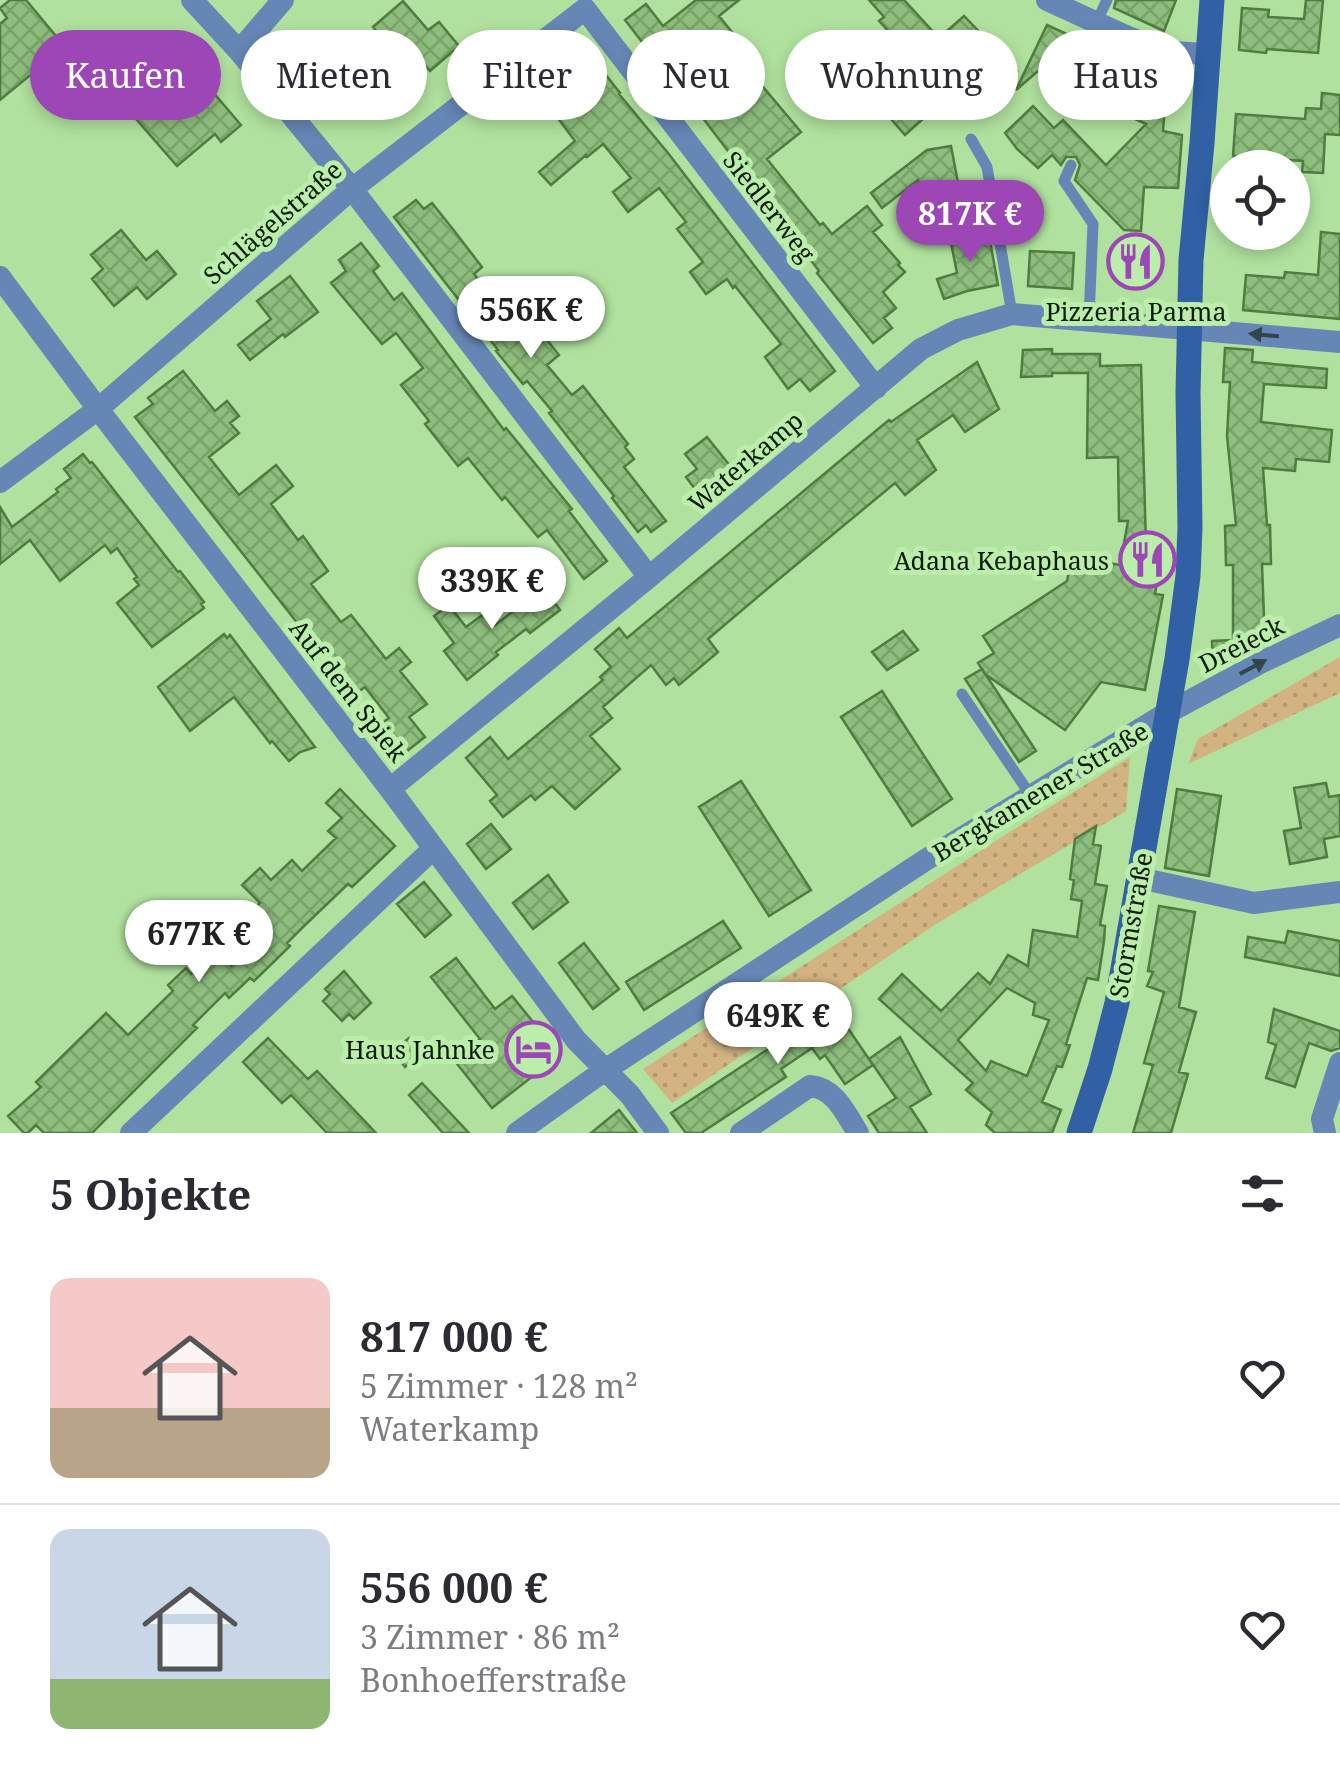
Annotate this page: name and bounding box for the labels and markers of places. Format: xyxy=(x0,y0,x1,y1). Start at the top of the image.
pin: 817K € xyxy=(889,180,1051,265)
restaurant icon: Pizzeria Parma xyxy=(1106,232,1166,292)
pin: 556K € xyxy=(450,276,612,361)
place label: Pizzeria Parma xyxy=(1045,294,1227,328)
restaurant icon: Adana Kebaphaus xyxy=(1118,530,1178,590)
place label: Adana Kebaphaus xyxy=(893,543,1109,577)
pin: 339K € xyxy=(411,547,573,632)
pin: 677K € xyxy=(118,900,280,985)
pin: 649K € xyxy=(697,982,859,1067)
hotel icon: Haus Jahnke xyxy=(504,1019,564,1079)
place label: Haus Jahnke xyxy=(345,1032,495,1066)

